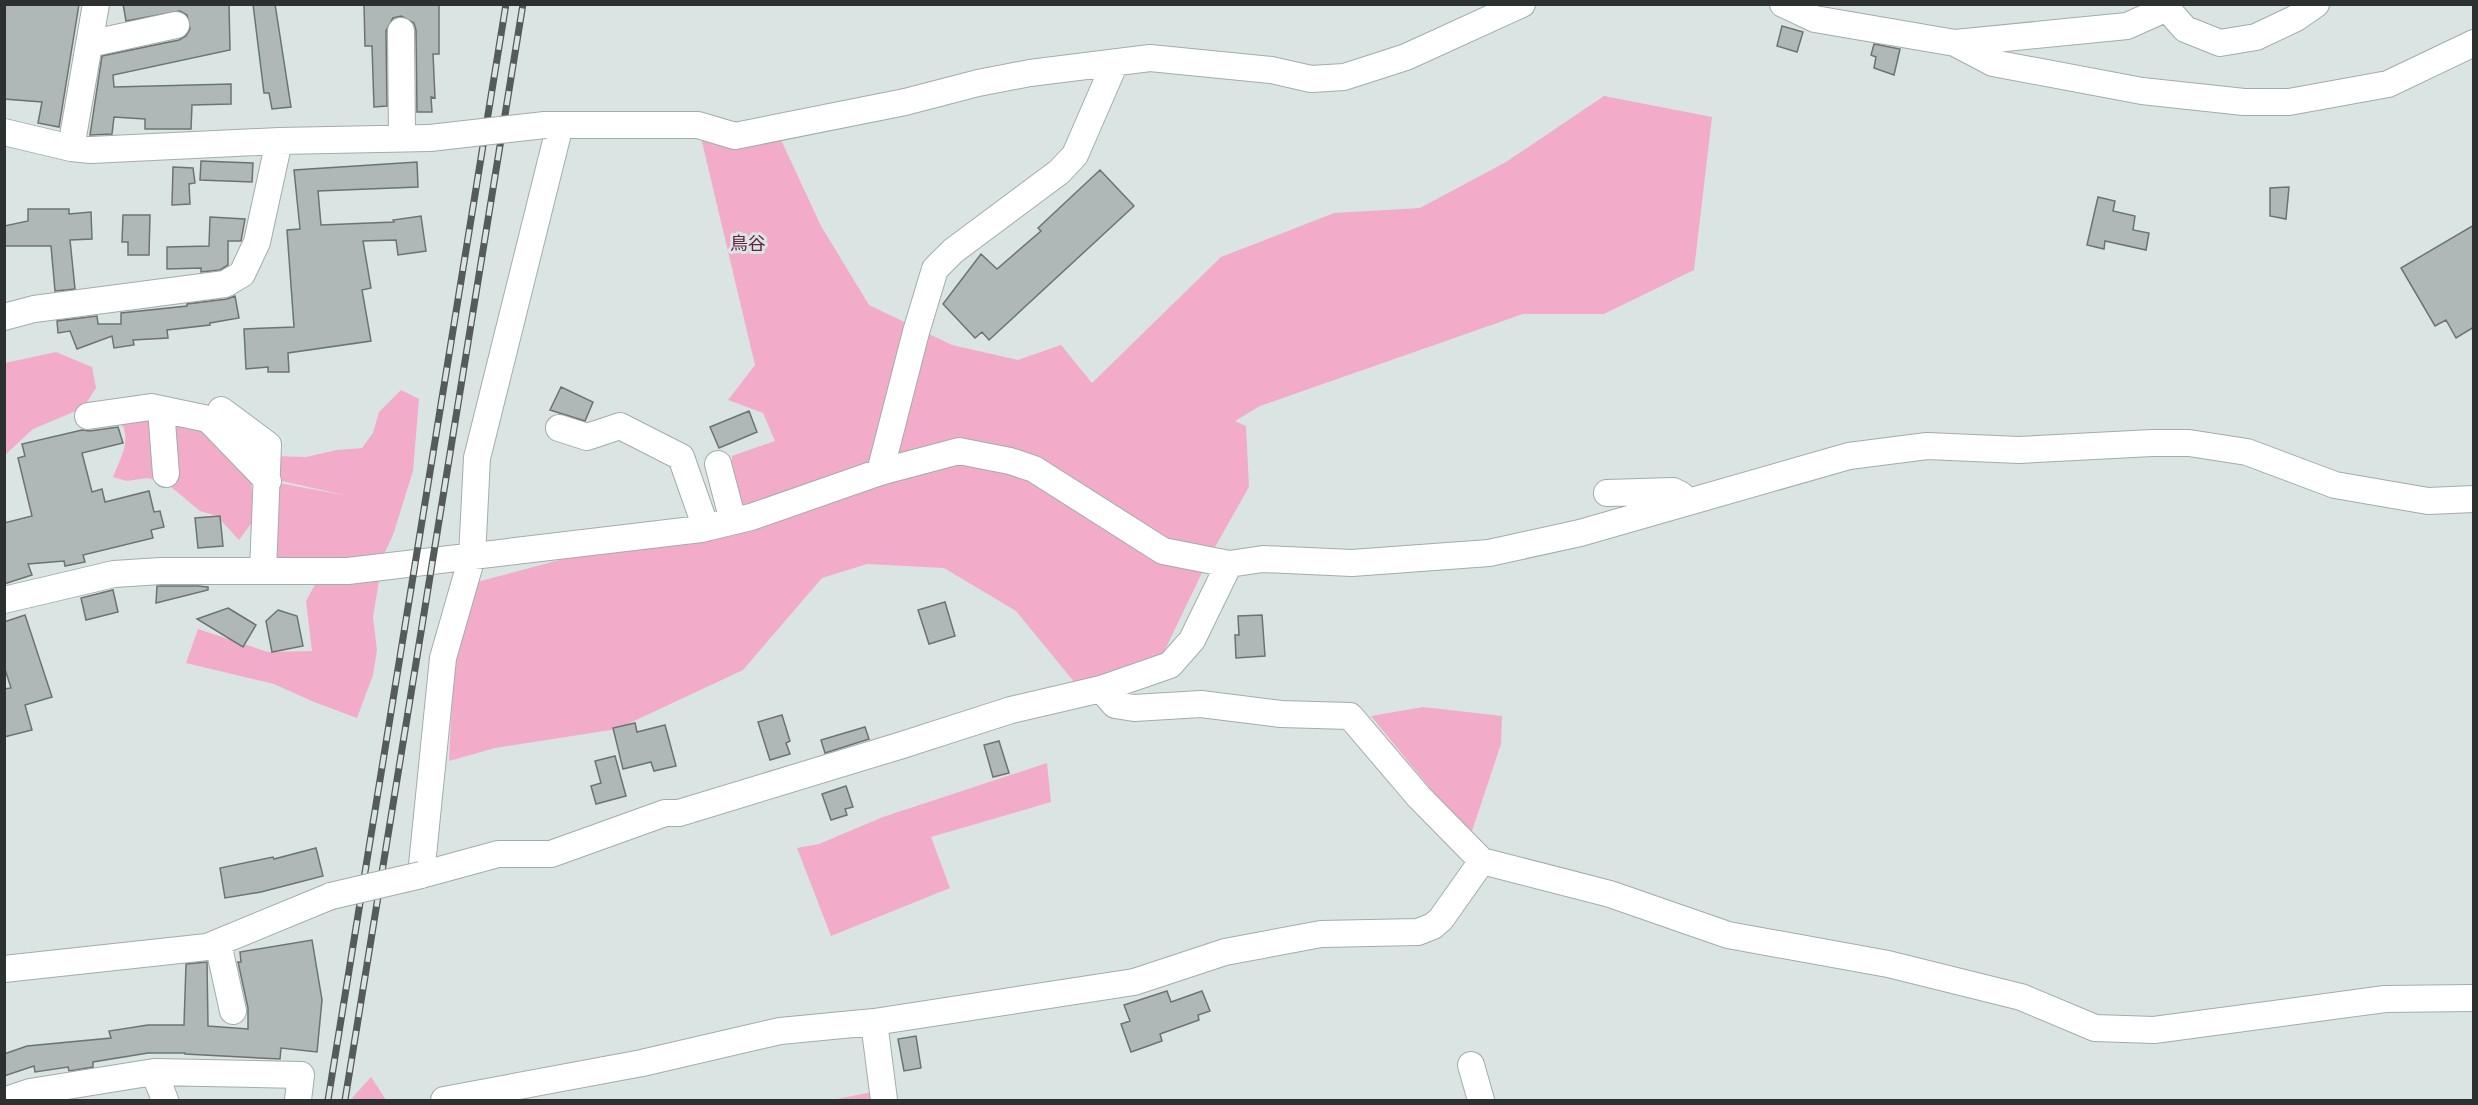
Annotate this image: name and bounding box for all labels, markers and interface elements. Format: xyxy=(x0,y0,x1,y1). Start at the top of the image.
district label: 鳥谷 xyxy=(730,234,766,257)

